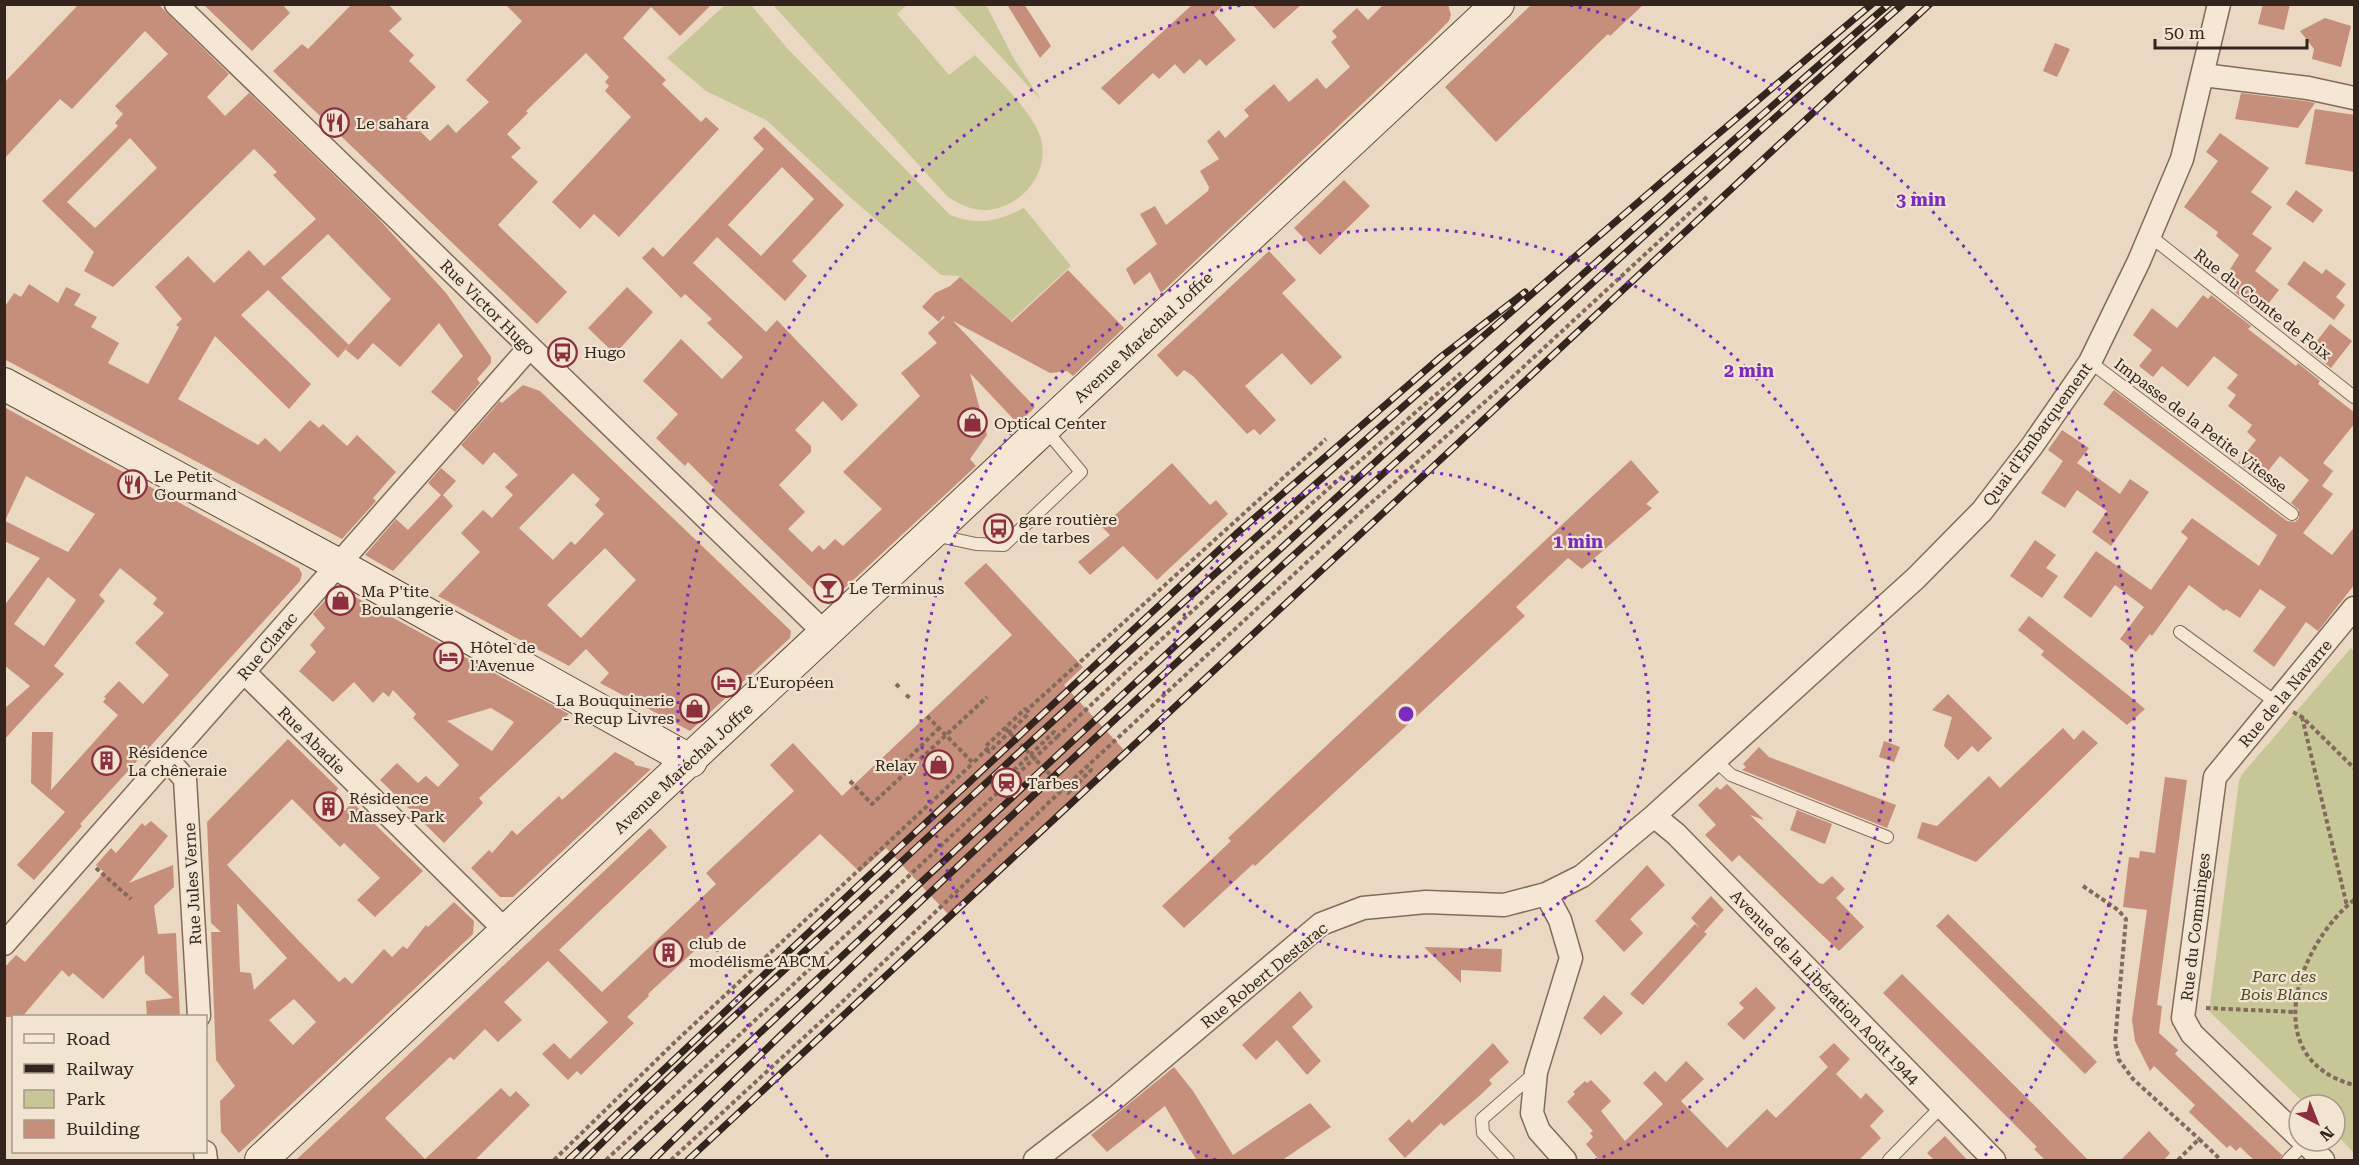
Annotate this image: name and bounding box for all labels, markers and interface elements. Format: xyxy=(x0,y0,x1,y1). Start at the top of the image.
scale bar xyxy=(2155,12,2306,50)
text: 50 m xyxy=(2164,22,2205,43)
restaurant icon: Le sahara xyxy=(319,107,351,139)
place label: Le sahara xyxy=(356,114,429,133)
text: 3 min xyxy=(1896,189,1946,210)
street label: Rue du Comte de Foix xyxy=(2190,245,2336,364)
street label: Rue Victor Hugo xyxy=(436,256,539,359)
street label: Avenue Maréchal Joffre xyxy=(1070,268,1217,407)
bus stop icon: Hugo xyxy=(547,336,579,368)
place label: Hugo xyxy=(584,343,626,362)
street label: Impasse de la Petite Vitesse xyxy=(2111,354,2291,497)
street label: Quai d'Embarquement xyxy=(1979,359,2096,510)
text: 2 min xyxy=(1724,360,1774,381)
shop icon: Optical Center xyxy=(957,407,989,439)
place label: Optical Center xyxy=(994,414,1107,433)
place label: Le Petit Gourmand xyxy=(154,467,237,504)
restaurant icon: Le Petit Gourmand xyxy=(117,469,149,501)
place label: gare routière de tarbes xyxy=(1019,510,1117,547)
bus stop icon: gare routière de tarbes xyxy=(982,512,1014,544)
text: 1 min xyxy=(1553,531,1603,552)
bar icon: Le Terminus xyxy=(812,572,844,604)
place label: Le Terminus xyxy=(849,579,945,598)
place label: Ma P'tite Boulangerie xyxy=(361,582,454,619)
shop icon: Ma P'tite Boulangerie xyxy=(324,584,356,616)
street label: Rue Clarac xyxy=(234,609,301,684)
street label: Rue de la Navarre xyxy=(2235,635,2336,751)
place label: Hôtel de l'Avenue xyxy=(470,638,536,675)
hotel icon: Hôtel de l'Avenue xyxy=(433,640,465,672)
hotel icon: L'Européen xyxy=(710,666,742,698)
place label: L'Européen xyxy=(747,673,834,692)
place label: La Bouquinerie - Recup Livres xyxy=(556,691,674,728)
shop icon: La Bouquinerie - Recup Livres xyxy=(679,693,711,725)
street label: Avenue Maréchal Joffre xyxy=(610,699,757,838)
street label: Rue Abadie xyxy=(274,703,350,778)
centre of rings xyxy=(1396,704,1416,724)
place label: Résidence La chêneraie xyxy=(128,743,227,780)
building icon: Résidence La chêneraie xyxy=(91,745,123,777)
shop icon: Relay xyxy=(922,749,954,781)
place label: Relay xyxy=(875,756,918,775)
station icon: Tarbes xyxy=(990,767,1022,799)
place label: Tarbes xyxy=(1027,774,1079,793)
place label: Résidence Massey Park xyxy=(349,789,445,826)
building icon: Résidence Massey Park xyxy=(312,791,344,823)
street label: Rue Jules Verne xyxy=(180,822,205,946)
street label: Rue du Comminges xyxy=(2177,852,2214,1002)
street label: Avenue de la Libération Août 1944 xyxy=(1726,886,1923,1089)
street label: Rue Robert Destarac xyxy=(1197,918,1332,1032)
place label: club de modélisme ABCM xyxy=(689,934,826,971)
building icon: club de modélisme ABCM xyxy=(652,936,684,968)
park label: Parc des Bois Blancs xyxy=(2239,967,2328,1004)
legend xyxy=(12,1015,207,1153)
text: Road xyxy=(66,1028,111,1049)
text: Railway xyxy=(66,1058,134,1079)
text: Park xyxy=(66,1088,106,1109)
north arrow xyxy=(2287,1093,2347,1153)
text: Building xyxy=(66,1118,140,1139)
text: N xyxy=(2316,1123,2338,1145)

